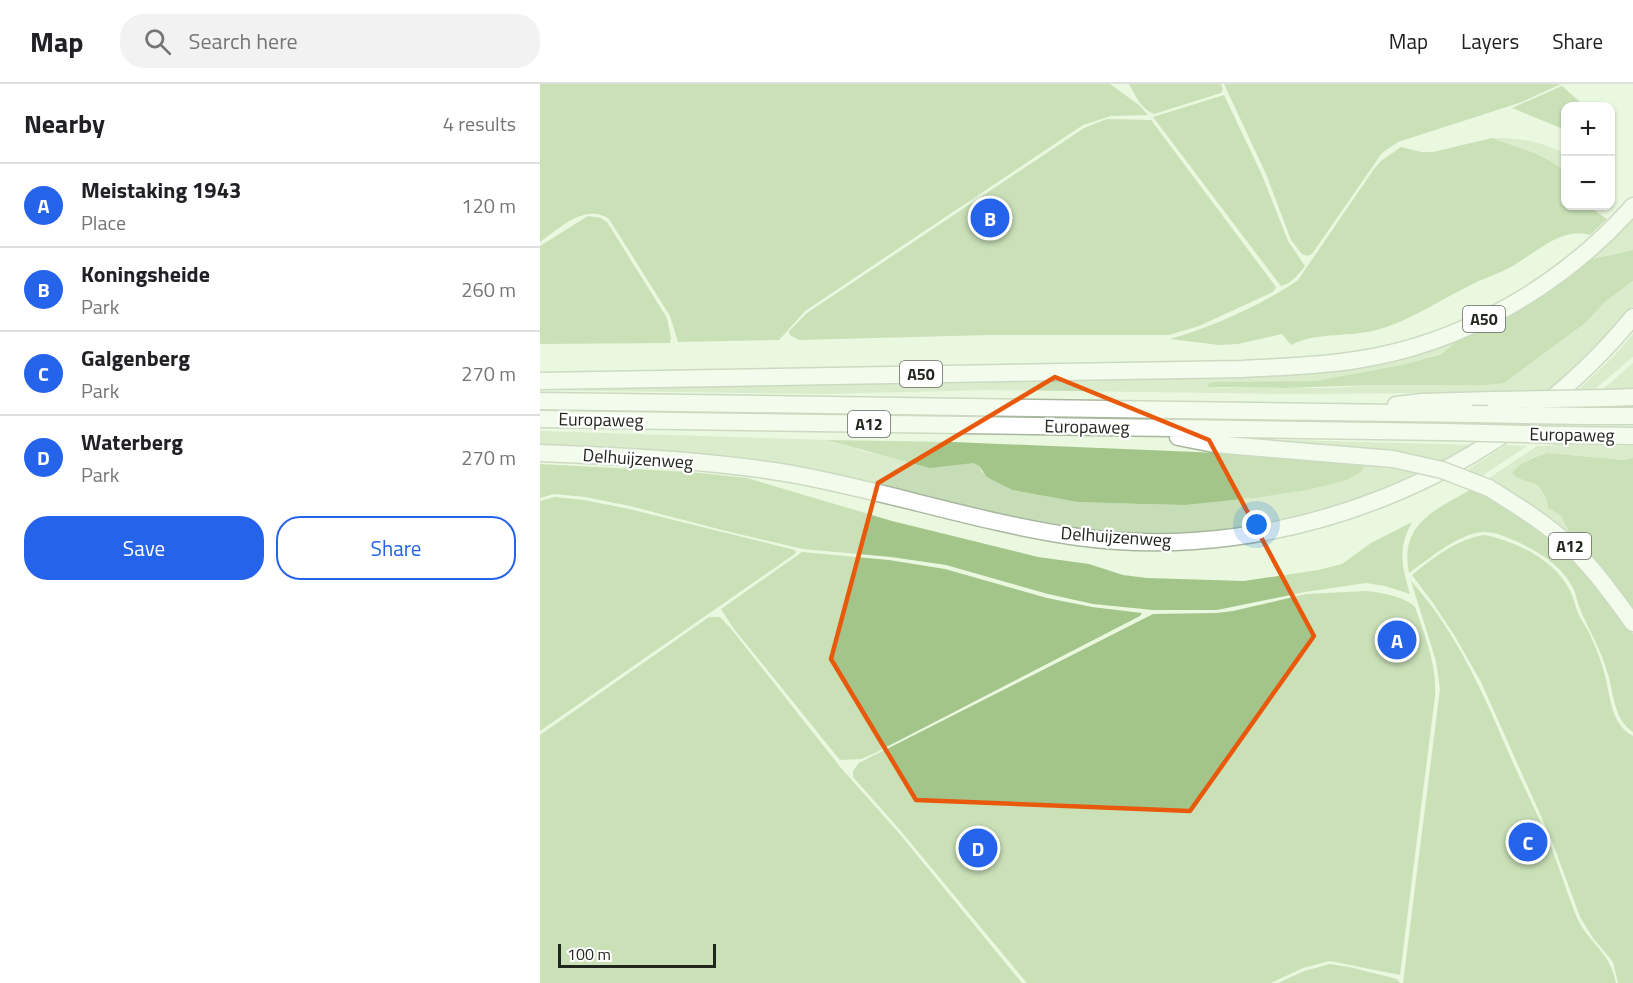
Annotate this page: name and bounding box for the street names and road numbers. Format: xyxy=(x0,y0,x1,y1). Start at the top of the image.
road number: A50 xyxy=(1463,306,1505,332)
road number: A50 xyxy=(900,361,942,387)
street label: Europaweg xyxy=(558,405,644,434)
road number: A12 xyxy=(848,411,890,437)
street label: Europaweg xyxy=(1044,412,1130,441)
street label: Europaweg xyxy=(1529,420,1615,449)
street label: Delhuijzenweg xyxy=(582,441,694,476)
street label: Delhuijzenweg xyxy=(1060,519,1172,554)
road number: A12 xyxy=(1549,533,1591,559)

